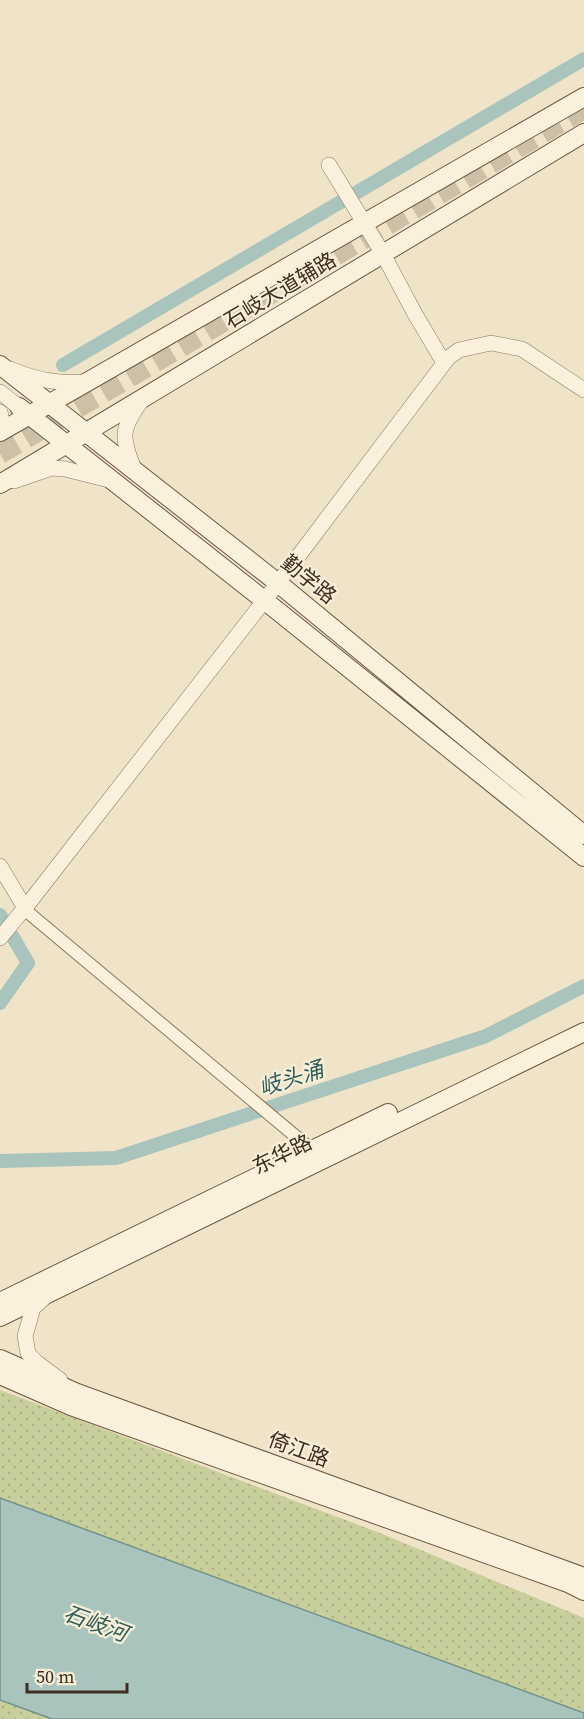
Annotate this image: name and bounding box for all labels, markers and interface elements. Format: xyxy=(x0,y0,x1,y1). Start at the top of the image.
street label: 石岐大道辅路 xyxy=(219,245,341,335)
street label: 勤学路 xyxy=(275,548,343,610)
water label: 岐头涌 xyxy=(255,1053,330,1102)
street label: 东华路 xyxy=(247,1127,317,1181)
street label: 倚江路 xyxy=(264,1425,334,1473)
water label: 石岐河 xyxy=(60,1598,136,1650)
scale bar xyxy=(27,1656,128,1694)
text: 50 m xyxy=(36,1664,74,1689)

